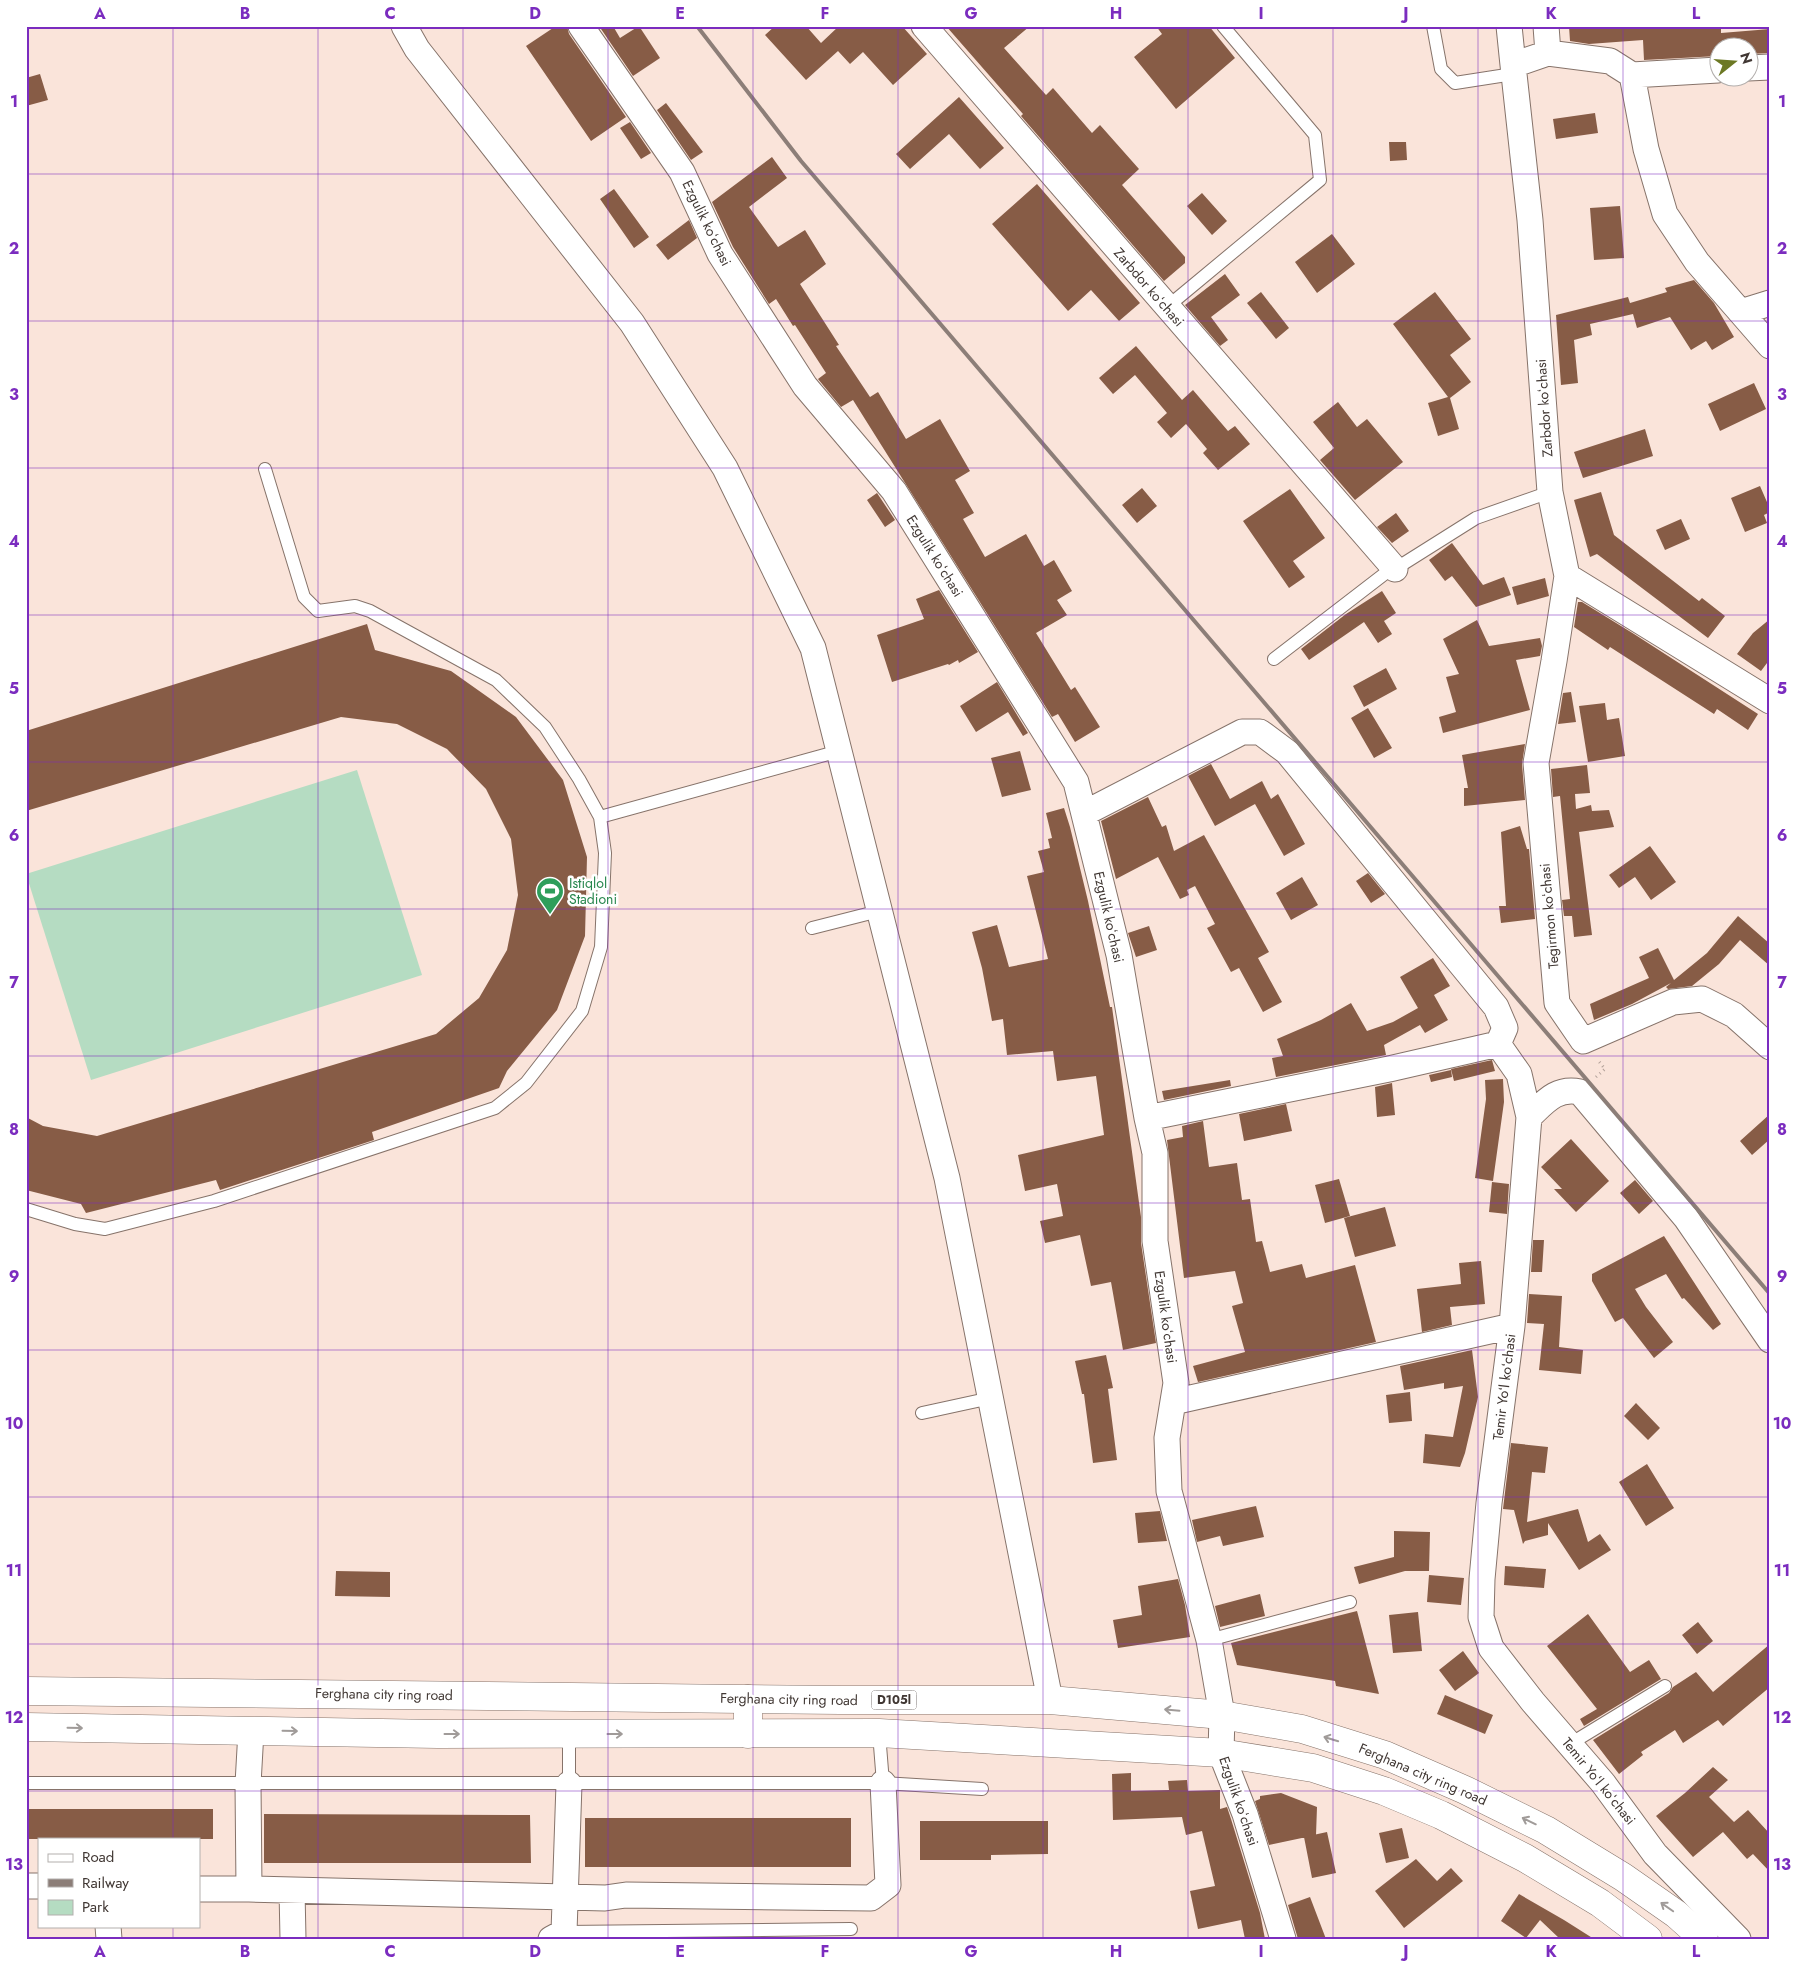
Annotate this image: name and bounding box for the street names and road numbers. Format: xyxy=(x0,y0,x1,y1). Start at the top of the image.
street label: Ezgulik koʻchasi xyxy=(678,177,736,269)
street label: Zarbdor koʻchasi xyxy=(1109,243,1189,331)
street label: Zarbdor koʻchasi xyxy=(1531,358,1557,458)
street label: Ezgulik koʻchasi xyxy=(902,511,968,601)
street label: Tegirmon koʻchasi xyxy=(1534,863,1564,969)
street label: Ezgulik koʻchasi xyxy=(1089,869,1129,965)
street label: Ezgulik koʻchasi xyxy=(1150,1269,1182,1365)
street label: Temir Yoʻl koʻchasi xyxy=(1488,1333,1520,1441)
street label: Ferghana city ring road xyxy=(315,1683,453,1705)
street label: Ferghana city ring road xyxy=(720,1688,858,1710)
road number: D105l xyxy=(872,1690,916,1710)
street label: Temir Yoʻl koʻchasi xyxy=(1557,1733,1641,1829)
street label: Ferghana city ring road xyxy=(1356,1738,1490,1810)
street label: Ezgulik koʻchasi xyxy=(1214,1754,1264,1848)

